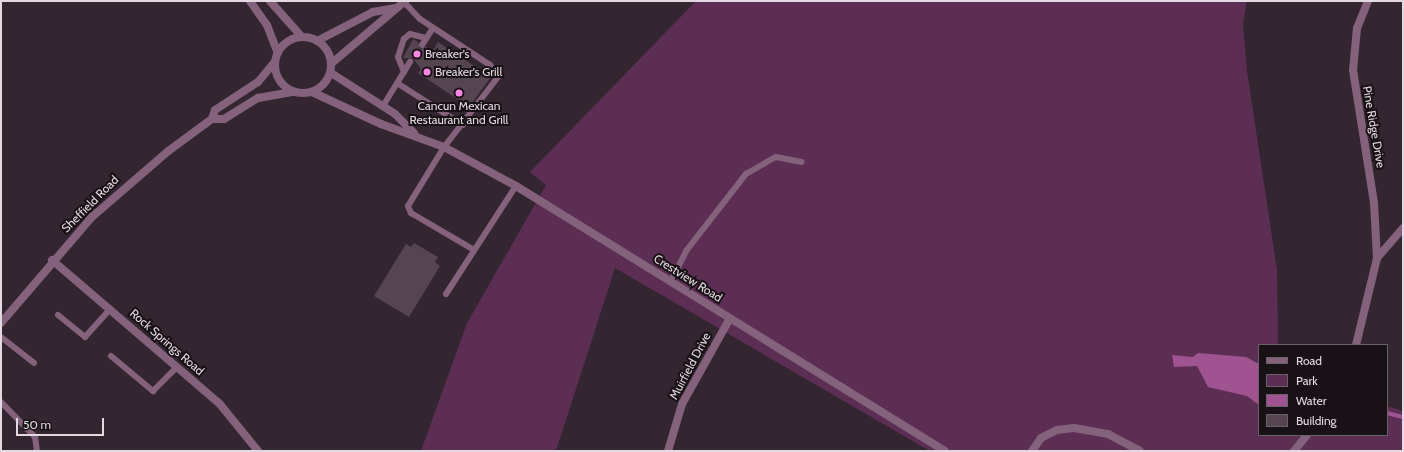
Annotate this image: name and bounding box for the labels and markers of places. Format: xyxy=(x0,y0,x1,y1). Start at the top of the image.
place label: Breaker's xyxy=(425,47,470,61)
marker: Breaker's xyxy=(412,49,422,59)
place label: Breaker's Grill xyxy=(435,65,502,79)
marker: Breaker's Grill xyxy=(422,67,432,77)
marker: Cancun Mexican Restaurant and Grill xyxy=(454,88,464,98)
place label: Cancun Mexican Restaurant and Grill xyxy=(410,99,508,127)

